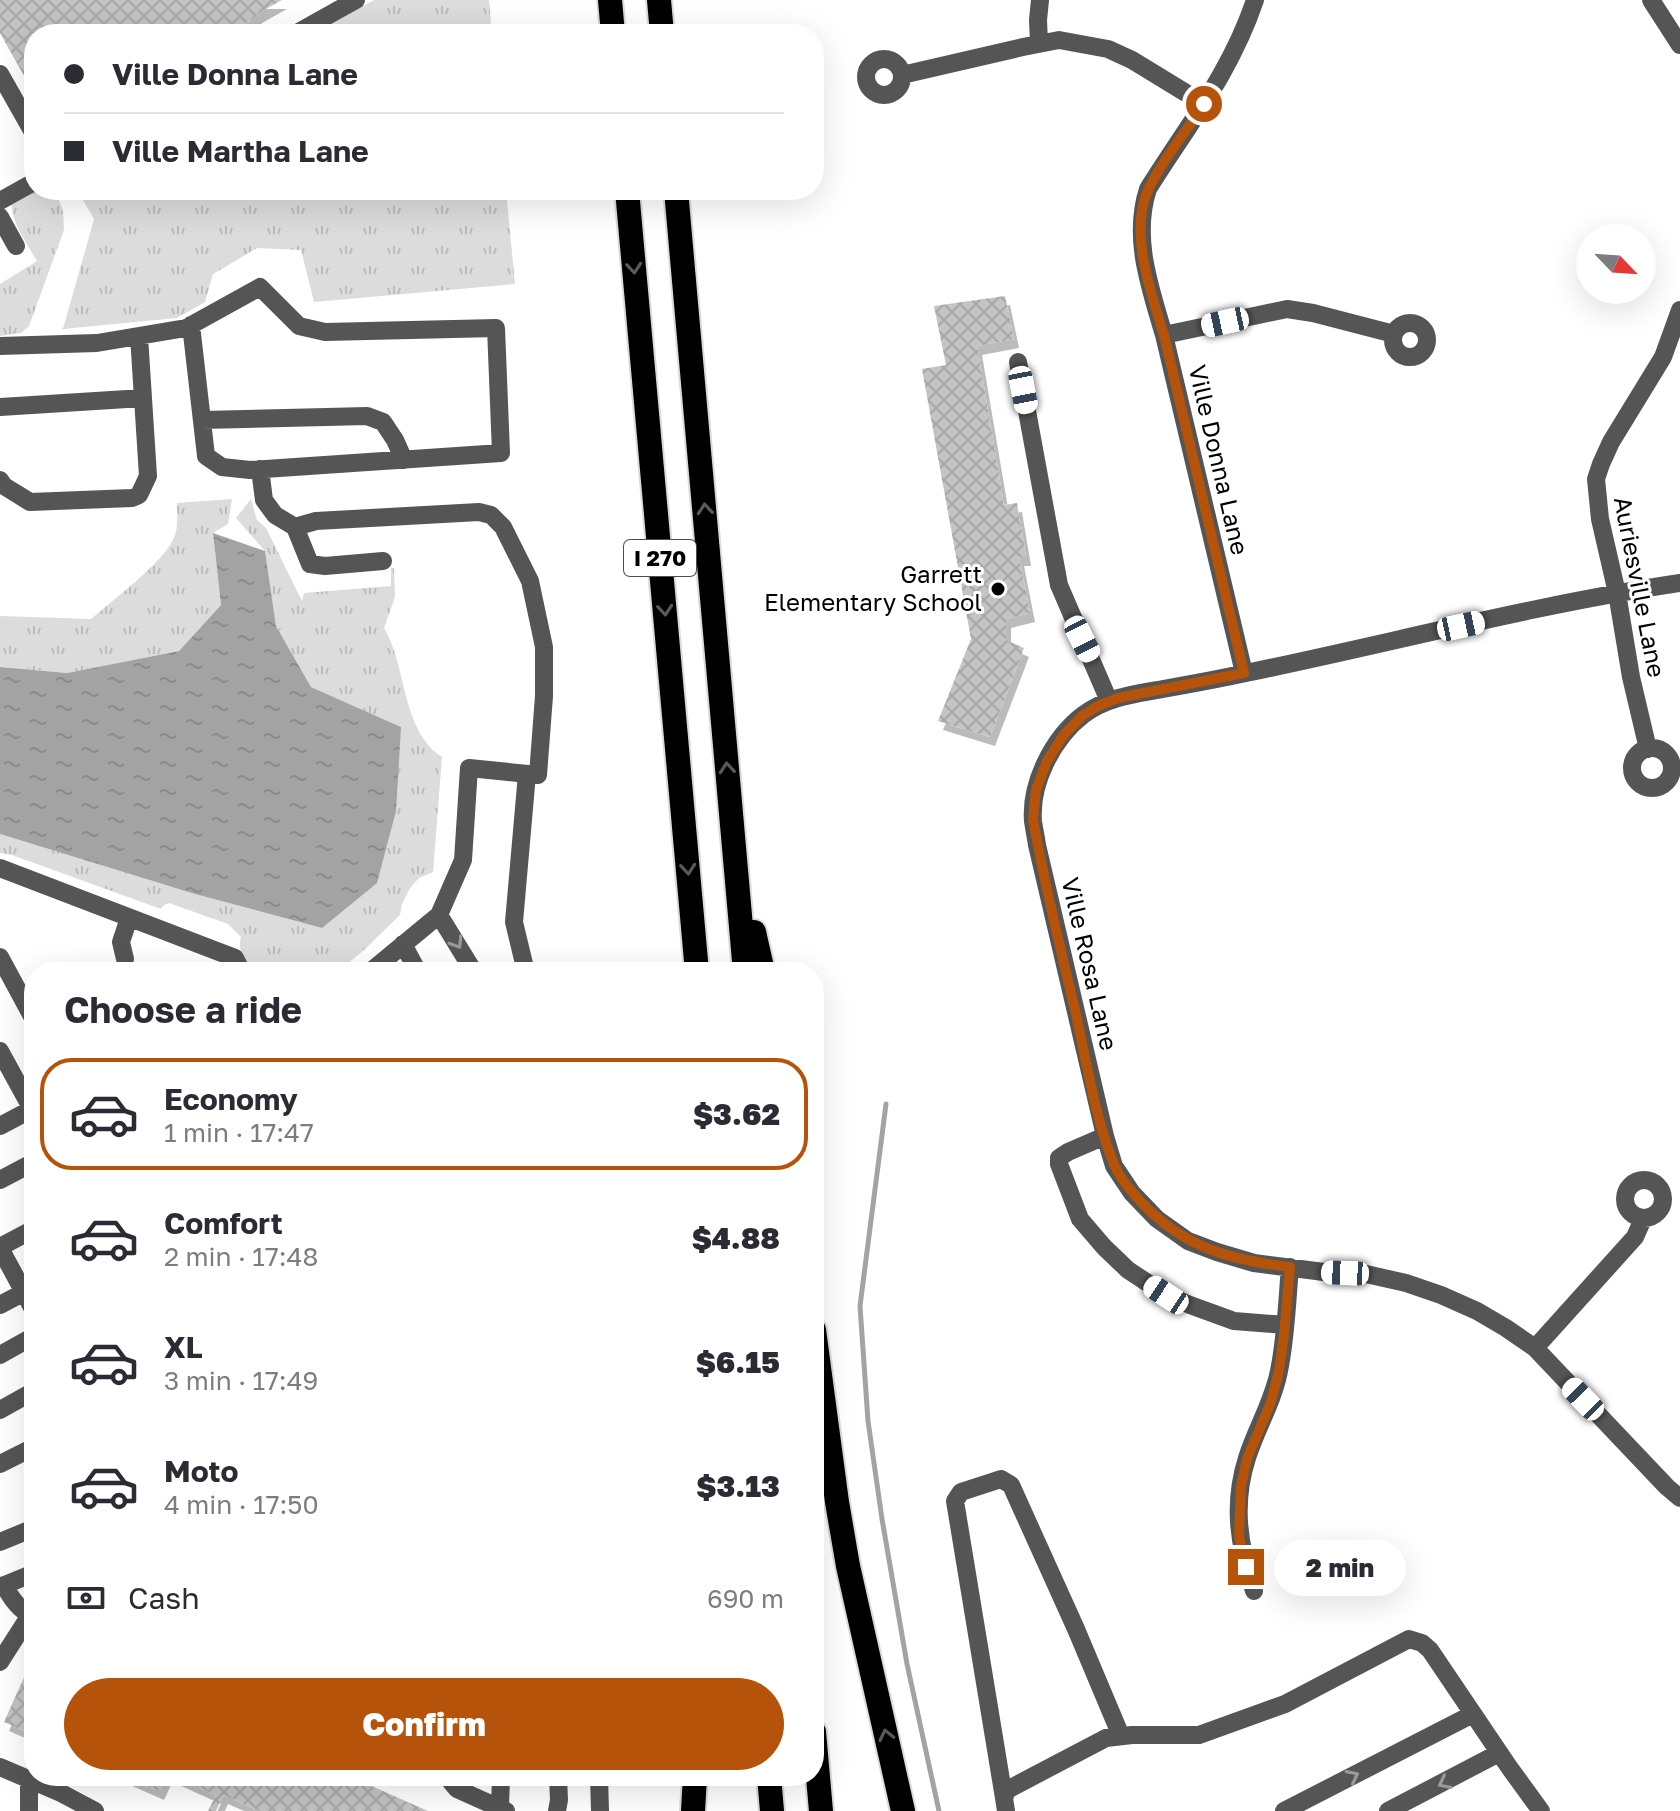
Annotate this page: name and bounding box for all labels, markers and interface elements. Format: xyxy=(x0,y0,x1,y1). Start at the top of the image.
text: Ville Donna Lane xyxy=(112,56,358,92)
route start xyxy=(1186,86,1222,122)
text: Ville Martha Lane xyxy=(112,133,369,169)
north arrow xyxy=(1576,224,1656,304)
map controls xyxy=(1576,224,1656,304)
one-way arrow xyxy=(625,262,642,275)
car xyxy=(1199,305,1251,339)
street label: Ville Donna Lane xyxy=(1184,362,1255,557)
car xyxy=(1007,364,1039,416)
street label: Auriesville Lane xyxy=(1609,494,1672,680)
one-way arrow xyxy=(696,502,713,515)
road number: I 270 xyxy=(624,540,696,576)
place label: Garrett Elementary School xyxy=(764,559,982,616)
marker: Garrett Elementary School xyxy=(989,580,1007,598)
one-way arrow xyxy=(656,604,673,617)
car xyxy=(1435,609,1487,643)
car xyxy=(1060,612,1104,666)
one-way arrow xyxy=(719,761,736,774)
one-way arrow xyxy=(679,863,696,876)
street label: Ville Rosa Lane xyxy=(1056,874,1124,1053)
one-way arrow xyxy=(447,934,463,949)
text: Choose a ride xyxy=(64,988,302,1031)
icon: car xyxy=(68,1078,140,1150)
text: Economy xyxy=(164,1081,298,1117)
text: $3.62 xyxy=(693,1096,780,1132)
text: 1 min · 17:47 xyxy=(164,1117,314,1148)
icon: car xyxy=(68,1202,140,1274)
text: Comfort xyxy=(164,1205,283,1241)
text: $4.88 xyxy=(692,1220,780,1256)
text: 2 min · 17:48 xyxy=(164,1241,318,1272)
car xyxy=(1321,1260,1369,1286)
car xyxy=(1139,1272,1193,1318)
icon: car xyxy=(68,1326,140,1398)
text: XL xyxy=(164,1329,203,1365)
text: $6.15 xyxy=(696,1344,780,1380)
text: 3 min · 17:49 xyxy=(164,1365,318,1396)
car xyxy=(1558,1373,1608,1425)
icon: car xyxy=(68,1450,140,1522)
text: Moto xyxy=(164,1453,239,1489)
text: $3.13 xyxy=(696,1468,780,1504)
text: 4 min · 17:50 xyxy=(164,1489,319,1520)
callout: 2 min xyxy=(1274,1539,1406,1595)
route end xyxy=(1228,1549,1264,1585)
text: 2 min xyxy=(1306,1552,1374,1583)
icon: cash xyxy=(64,1576,108,1620)
text: Cash xyxy=(128,1580,200,1616)
text: 690 m xyxy=(707,1583,784,1614)
button: Confirm xyxy=(64,1678,784,1770)
one-way arrow xyxy=(878,1729,895,1742)
one-way arrow xyxy=(1345,1770,1360,1785)
one-way arrow xyxy=(1437,1773,1452,1788)

